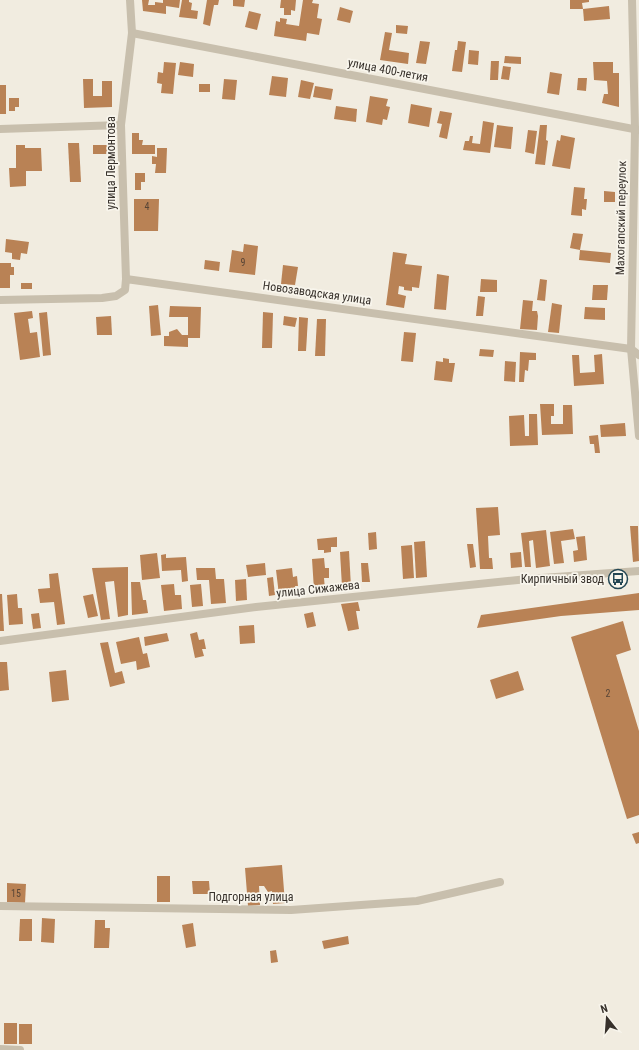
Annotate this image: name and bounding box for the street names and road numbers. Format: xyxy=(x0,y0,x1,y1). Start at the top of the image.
street label: улица 400-летия xyxy=(347,55,429,85)
street label: улица Лермонтова xyxy=(104,116,118,210)
street label: Махогапский переулок xyxy=(613,160,629,275)
street label: Новозаводская улица xyxy=(262,278,372,308)
street label: улица Сижажева xyxy=(276,578,361,600)
street label: Подгорная улица xyxy=(208,890,294,904)

